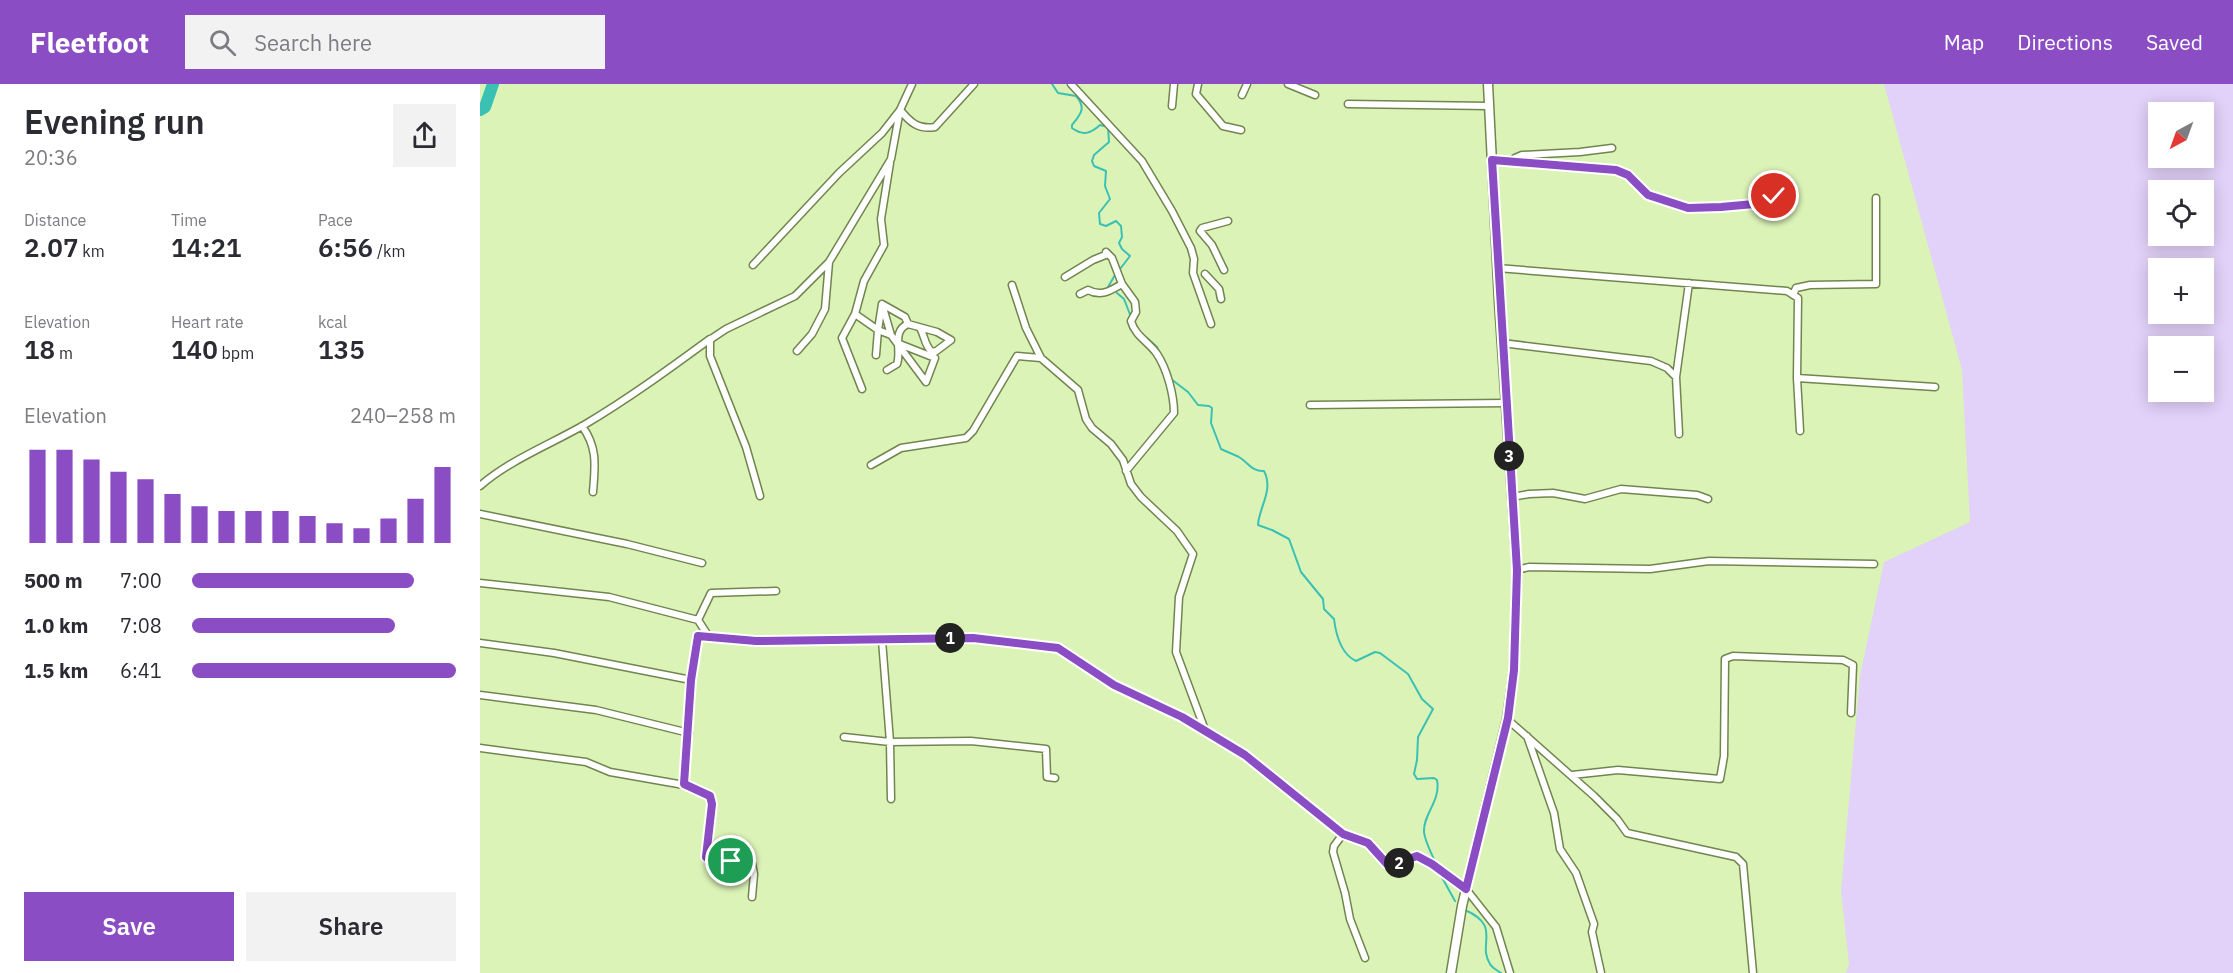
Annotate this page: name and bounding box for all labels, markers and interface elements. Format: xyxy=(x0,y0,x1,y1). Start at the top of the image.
search box xyxy=(185,15,605,69)
text: Fleetfoot xyxy=(30,24,149,61)
icon: search xyxy=(206,26,239,59)
text: Search here xyxy=(254,28,372,57)
text: Map xyxy=(1944,28,1984,56)
text: Directions xyxy=(2017,28,2113,56)
text: Saved xyxy=(2146,28,2203,56)
text: Evening run xyxy=(24,100,205,143)
north arrow xyxy=(2148,102,2214,168)
map controls xyxy=(2148,102,2214,402)
button: share xyxy=(393,104,456,167)
text: 20:36 xyxy=(24,144,78,171)
pin xyxy=(1748,170,1799,221)
icon: check xyxy=(1757,179,1790,212)
button: locate xyxy=(2148,180,2214,246)
text: Distance xyxy=(24,210,86,230)
text: Time xyxy=(171,210,207,230)
text: Pace xyxy=(318,210,353,230)
text: 2.07 xyxy=(24,230,79,264)
text: 14:21 xyxy=(171,230,242,264)
text: 6:56 xyxy=(318,230,373,264)
text: km xyxy=(79,241,105,261)
text: /km xyxy=(373,241,405,261)
button: + xyxy=(2148,258,2214,324)
text: Elevation xyxy=(24,312,90,332)
text: Heart rate xyxy=(171,312,244,332)
text: kcal xyxy=(318,312,347,332)
text: 18 xyxy=(24,332,55,366)
text: 140 xyxy=(171,332,218,366)
text: 135 xyxy=(318,332,365,366)
button: − xyxy=(2148,336,2214,402)
text: m xyxy=(55,343,73,363)
text: bpm xyxy=(218,343,254,363)
text: Elevation xyxy=(24,402,107,429)
text: 240–258 m xyxy=(350,402,456,429)
pin: 3 xyxy=(1494,441,1524,471)
text: 3 xyxy=(1504,446,1514,466)
text: 500 m xyxy=(24,567,83,594)
text: 7:00 xyxy=(120,567,162,594)
text: 1.0 km xyxy=(24,612,88,639)
text: 7:08 xyxy=(120,612,162,639)
pin: 1 xyxy=(935,623,965,653)
text: 1 xyxy=(945,628,955,648)
text: 1.5 km xyxy=(24,657,88,684)
text: 6:41 xyxy=(120,657,162,684)
pin xyxy=(705,835,756,886)
icon: arrive xyxy=(714,844,747,877)
pin: 2 xyxy=(1384,848,1414,878)
text: 2 xyxy=(1394,853,1404,873)
button: Save xyxy=(24,892,234,961)
button: Share xyxy=(246,892,456,961)

